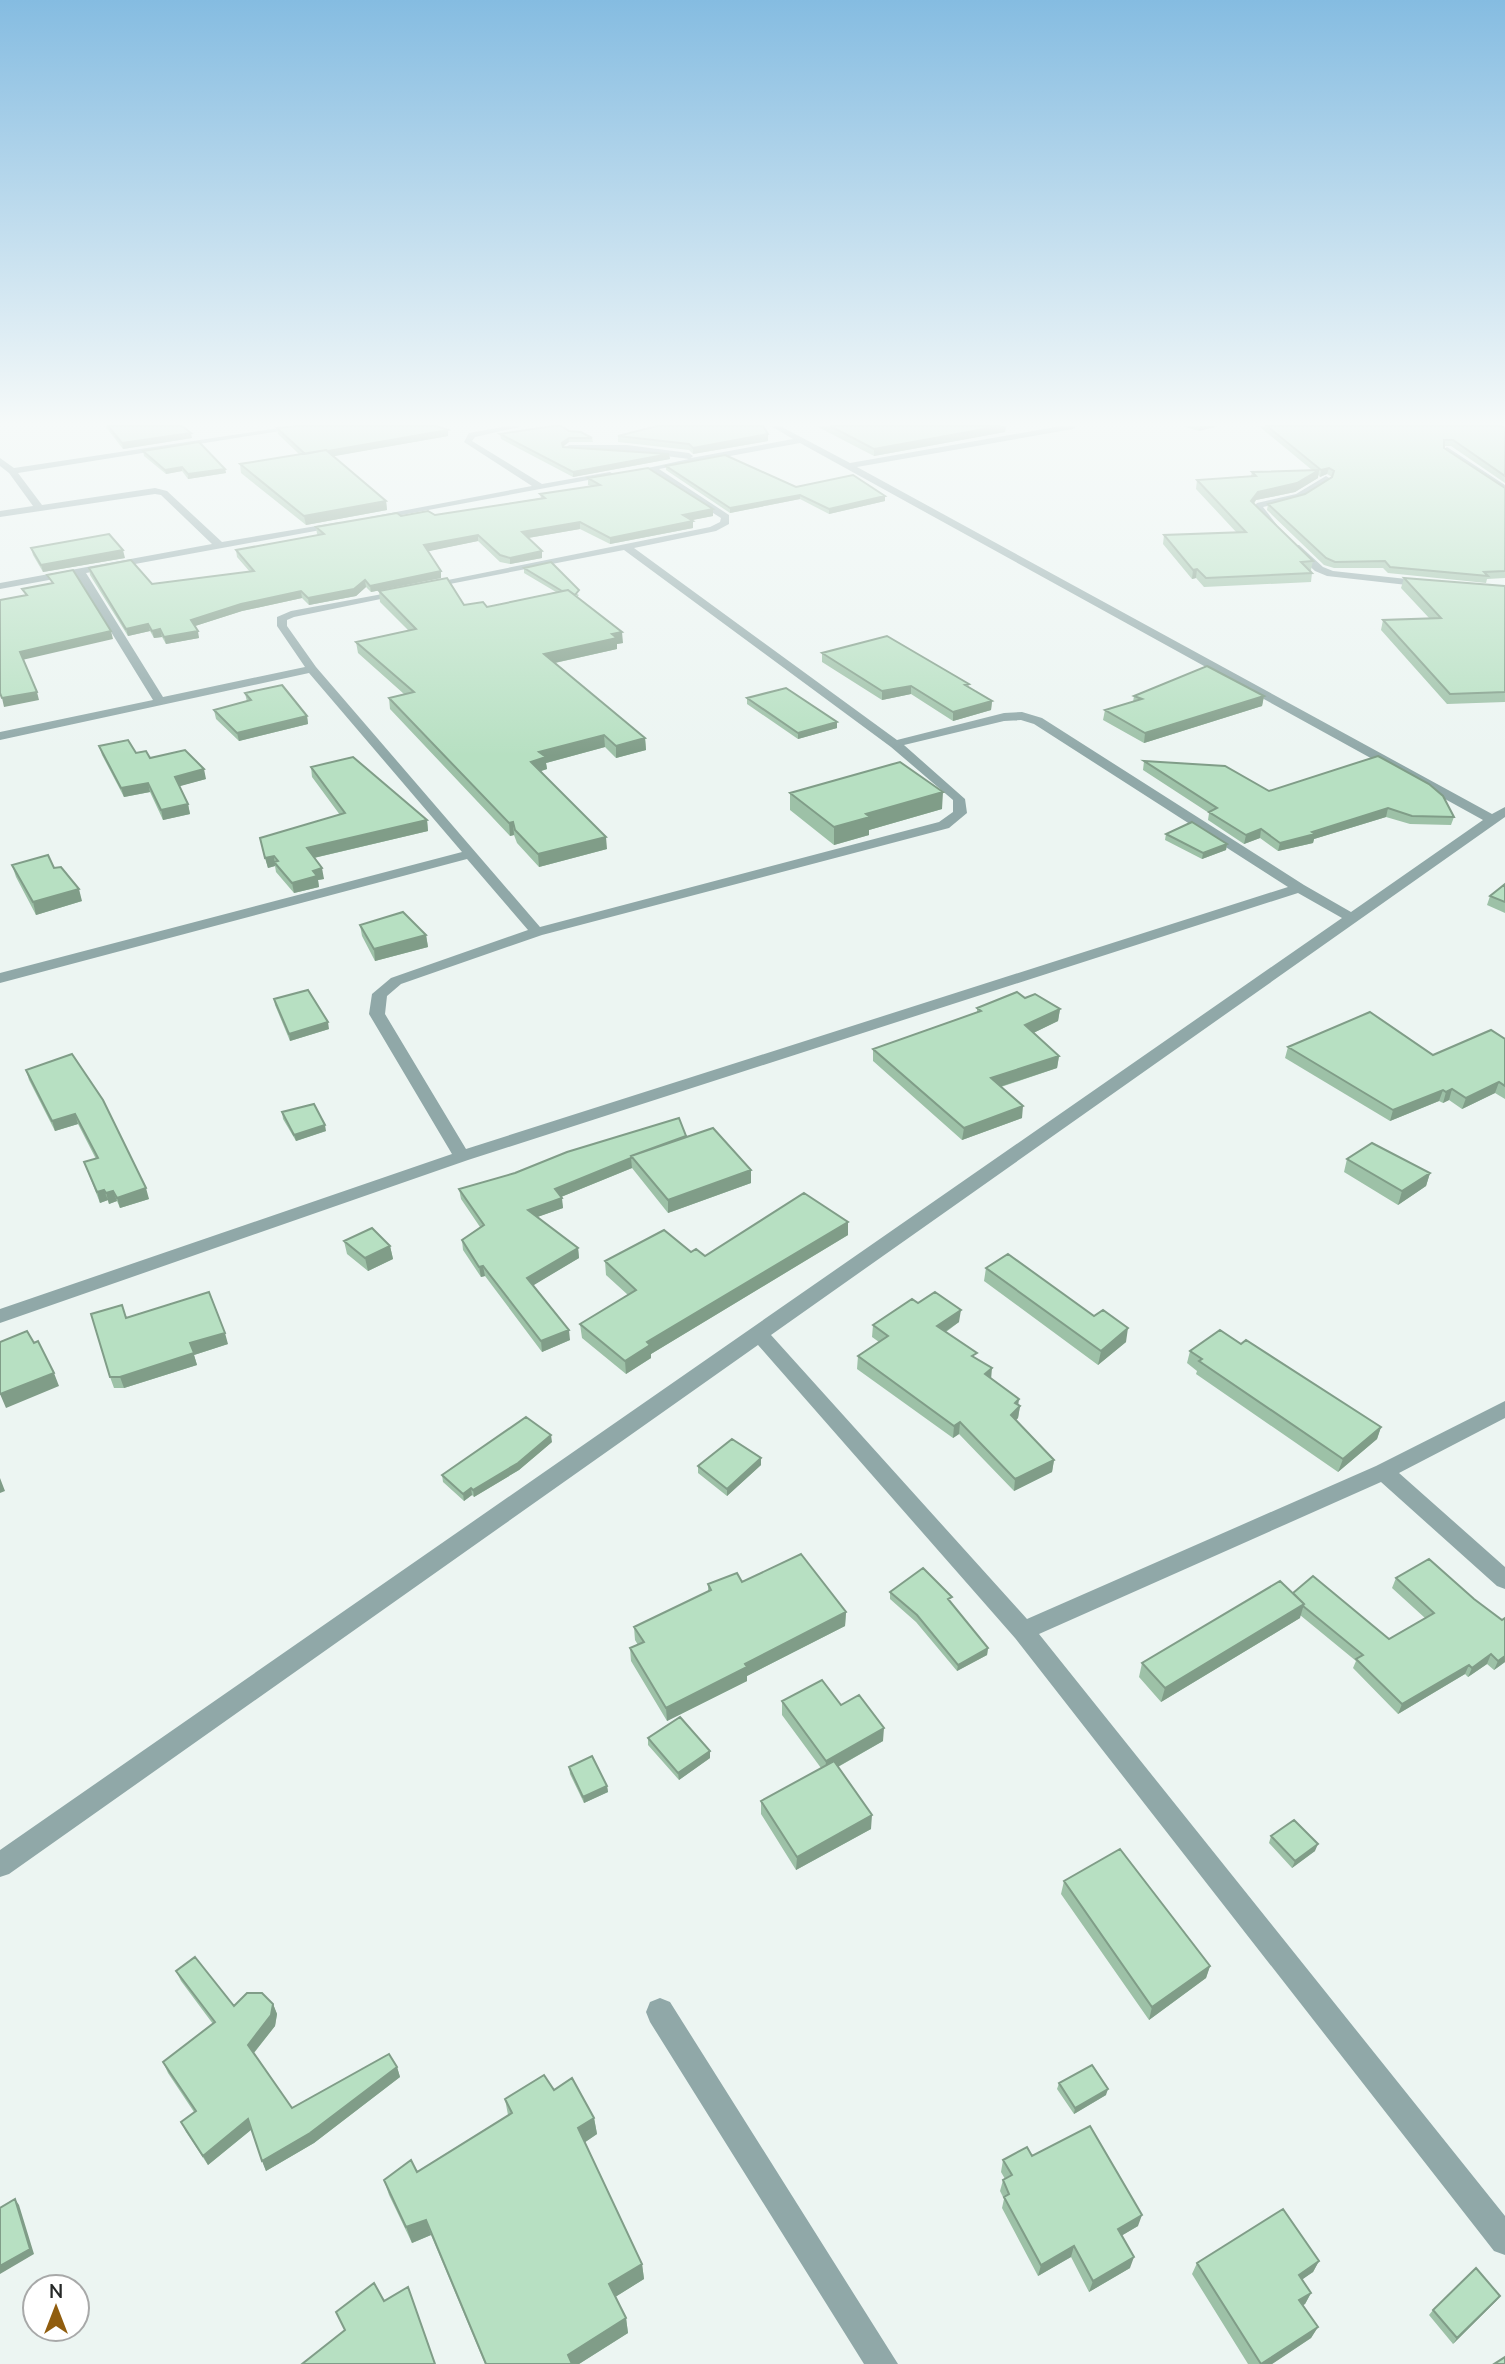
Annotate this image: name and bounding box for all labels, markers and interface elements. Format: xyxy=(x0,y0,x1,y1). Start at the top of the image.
north arrow xyxy=(21,2273,91,2343)
text: N xyxy=(49,2279,63,2305)

